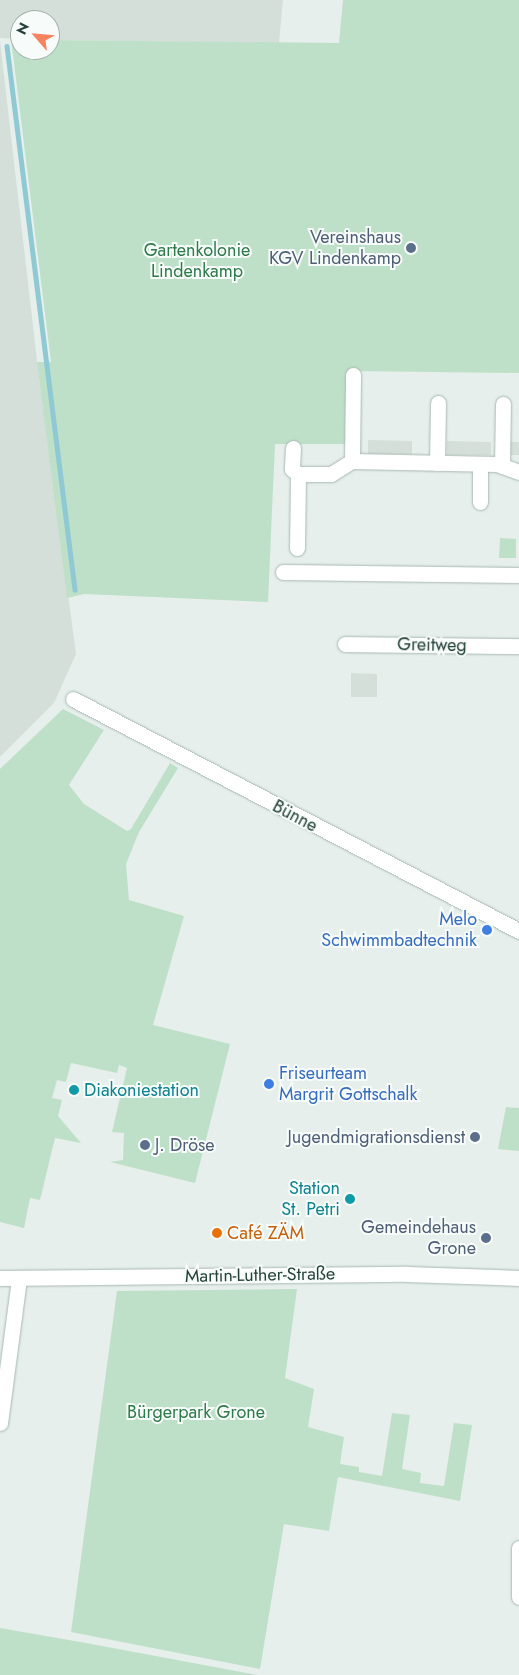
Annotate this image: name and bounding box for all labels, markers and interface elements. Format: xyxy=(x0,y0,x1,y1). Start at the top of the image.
north arrow xyxy=(10,10,60,60)
text: N xyxy=(11,19,34,38)
place label: Vereinshaus KGV Lindenkamp xyxy=(269,227,401,270)
park label: Gartenkolonie Lindenkamp xyxy=(144,240,250,282)
marker: Vereinshaus KGV Lindenkamp xyxy=(405,242,417,254)
street label: Greitweg xyxy=(397,634,467,656)
street label: Bünne xyxy=(269,795,321,837)
place label: Melo Schwimmbadtechnik xyxy=(321,909,477,952)
marker: Melo Schwimmbadtechnik xyxy=(481,924,493,936)
place label: Friseurteam Margrit Gottschalk xyxy=(279,1063,417,1106)
marker: Friseurteam Margrit Gottschalk xyxy=(263,1078,275,1090)
place label: Diakoniestation xyxy=(84,1079,199,1101)
marker: Diakoniestation xyxy=(68,1084,80,1096)
place label: Jugendmigrationsdienst xyxy=(287,1126,465,1148)
marker: Jugendmigrationsdienst xyxy=(469,1131,481,1143)
place label: J. Dröse xyxy=(155,1134,215,1156)
marker: J. Dröse xyxy=(139,1139,151,1151)
place label: Station St. Petri xyxy=(281,1178,340,1220)
marker: Station St. Petri xyxy=(344,1193,356,1205)
place label: Gemeindehaus Grone xyxy=(361,1217,476,1260)
place label: Café ZÄM xyxy=(227,1222,304,1244)
marker: Café ZÄM xyxy=(211,1227,223,1239)
marker: Gemeindehaus Grone xyxy=(480,1232,492,1244)
street label: Martin-Luther-Straße xyxy=(185,1263,335,1287)
park label: Bürgerpark Grone xyxy=(127,1401,265,1423)

